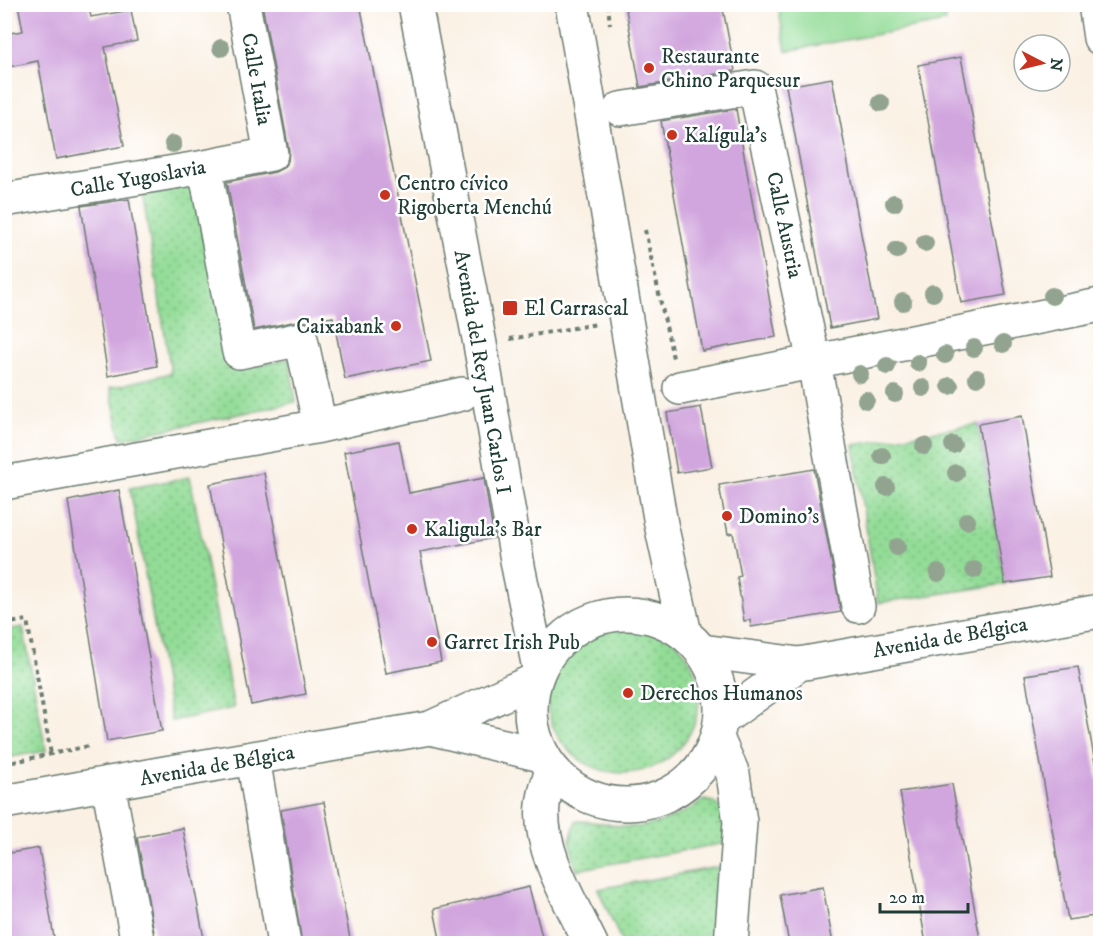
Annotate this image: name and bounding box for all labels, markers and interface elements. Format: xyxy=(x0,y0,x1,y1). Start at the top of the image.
street label: Calle Italia xyxy=(235,31,277,127)
north arrow xyxy=(1012,33,1072,93)
place label: Restaurante Chino Parquesur xyxy=(661,44,800,94)
text: N xyxy=(1045,57,1067,72)
marker: Restaurante Chino Parquesur xyxy=(642,61,656,75)
place label: Kalígula's xyxy=(684,123,767,149)
marker: Kalígula's xyxy=(665,128,679,142)
street label: Calle Yugoslavia xyxy=(69,154,208,204)
street label: Calle Austria xyxy=(760,170,808,281)
place label: Centro cívico Rigoberta Menchú xyxy=(397,171,552,221)
marker: Centro cívico Rigoberta Menchú xyxy=(378,188,392,202)
street label: Avenida del Rey Juan Carlos I xyxy=(448,248,516,496)
place label: El Carrascal xyxy=(524,296,629,322)
marker: El Carrascal xyxy=(501,299,519,317)
place label: Caixabank xyxy=(296,314,385,340)
marker: Caixabank xyxy=(389,319,403,333)
place label: Domino's xyxy=(739,504,819,530)
marker: Domino's xyxy=(720,509,734,523)
place label: Kaligula's Bar xyxy=(424,517,542,543)
marker: Kaligula's Bar xyxy=(405,522,419,536)
street label: Avenida de Bélgica xyxy=(871,612,1030,664)
place label: Garret Irish Pub xyxy=(444,630,580,656)
marker: Garret Irish Pub xyxy=(425,635,439,649)
place label: Derechos Humanos xyxy=(640,681,803,707)
marker: Derechos Humanos xyxy=(621,686,635,700)
street label: Avenida de Bélgica xyxy=(138,740,297,792)
scale bar xyxy=(880,876,968,914)
text: 20 m xyxy=(889,887,925,909)

